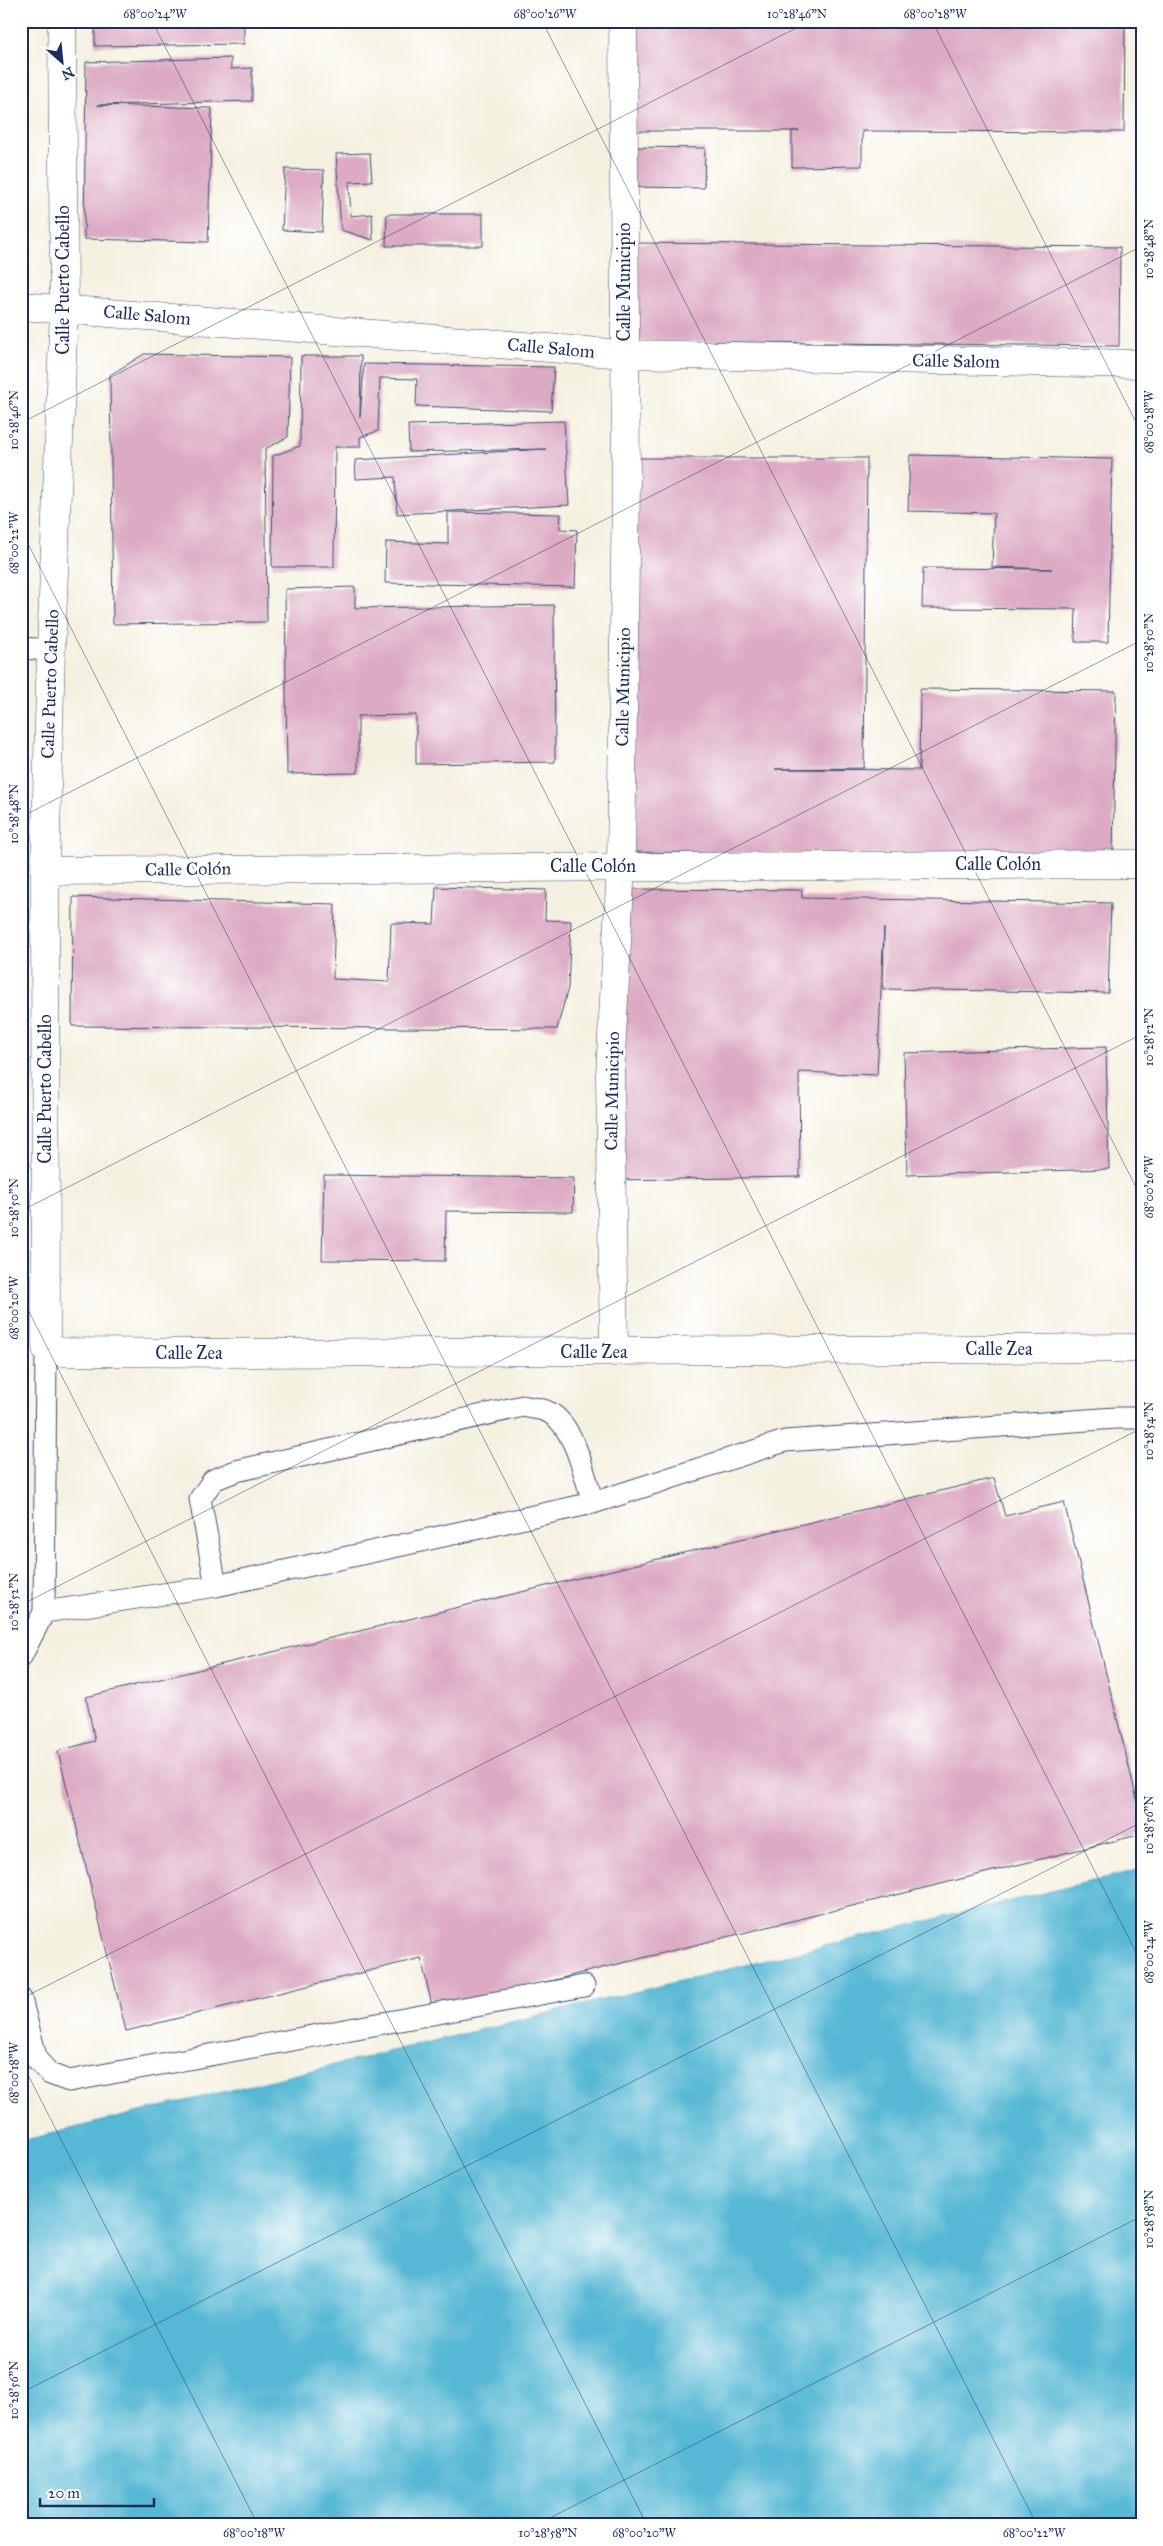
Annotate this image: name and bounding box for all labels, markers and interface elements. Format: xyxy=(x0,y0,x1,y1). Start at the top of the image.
text: 68°00'24"W xyxy=(123,7,187,21)
text: 68°00'26"W xyxy=(514,7,577,21)
text: 10°28'46"N xyxy=(767,7,827,21)
text: 68°00'28"W xyxy=(903,7,967,21)
north arrow xyxy=(38,38,88,88)
text: N xyxy=(58,63,77,83)
street label: Calle Puerto Cabello xyxy=(52,205,74,355)
text: 10°28'48"N xyxy=(1142,219,1156,279)
street label: Calle Municipio xyxy=(613,222,635,342)
street label: Calle Salom xyxy=(102,300,192,330)
street label: Calle Salom xyxy=(506,333,596,363)
street label: Calle Salom xyxy=(912,349,1000,373)
text: 10°28'46"N xyxy=(7,390,21,450)
text: 68°00'28"W xyxy=(1142,390,1156,454)
text: 68°00'22"W xyxy=(7,511,21,574)
street label: Calle Puerto Cabello xyxy=(36,609,64,759)
text: 10°28'50"N xyxy=(1142,613,1156,673)
street label: Calle Municipio xyxy=(611,627,635,747)
text: 10°28'48"N xyxy=(7,784,21,844)
street label: Calle Colón xyxy=(955,853,1041,875)
street label: Calle Colón xyxy=(550,855,636,877)
street label: Calle Colón xyxy=(145,857,231,881)
text: 10°28'52"N xyxy=(1142,1008,1156,1066)
street label: Calle Puerto Cabello xyxy=(34,1014,56,1164)
street label: Calle Municipio xyxy=(600,1031,624,1151)
text: 68°00'26"W xyxy=(1142,1155,1156,1218)
text: 10°28'50"N xyxy=(7,1178,21,1238)
text: 68°00'20"W xyxy=(7,1276,21,1340)
street label: Calle Zea xyxy=(965,1338,1033,1360)
street label: Calle Zea xyxy=(560,1341,628,1363)
street label: Calle Zea xyxy=(155,1342,223,1364)
text: 10°28'54"N xyxy=(1142,1401,1156,1461)
text: 10°28'52"N xyxy=(7,1573,21,1631)
text: 10°28'56"N xyxy=(1142,1796,1156,1854)
text: 68°00'24"W xyxy=(1142,1920,1156,1984)
text: 68°00'18"W xyxy=(7,2041,21,2104)
text: 10°28'58"N xyxy=(1142,2189,1156,2249)
text: 10°28'56"N xyxy=(7,2361,21,2419)
scale bar xyxy=(40,2476,154,2508)
text: 20 m xyxy=(48,2484,80,2502)
text: 68°00'18"W xyxy=(223,2526,286,2540)
text: 10°28'58"N xyxy=(518,2526,578,2540)
text: 68°00'20"W xyxy=(612,2526,676,2540)
text: 68°00'22"W xyxy=(1003,2526,1066,2540)

